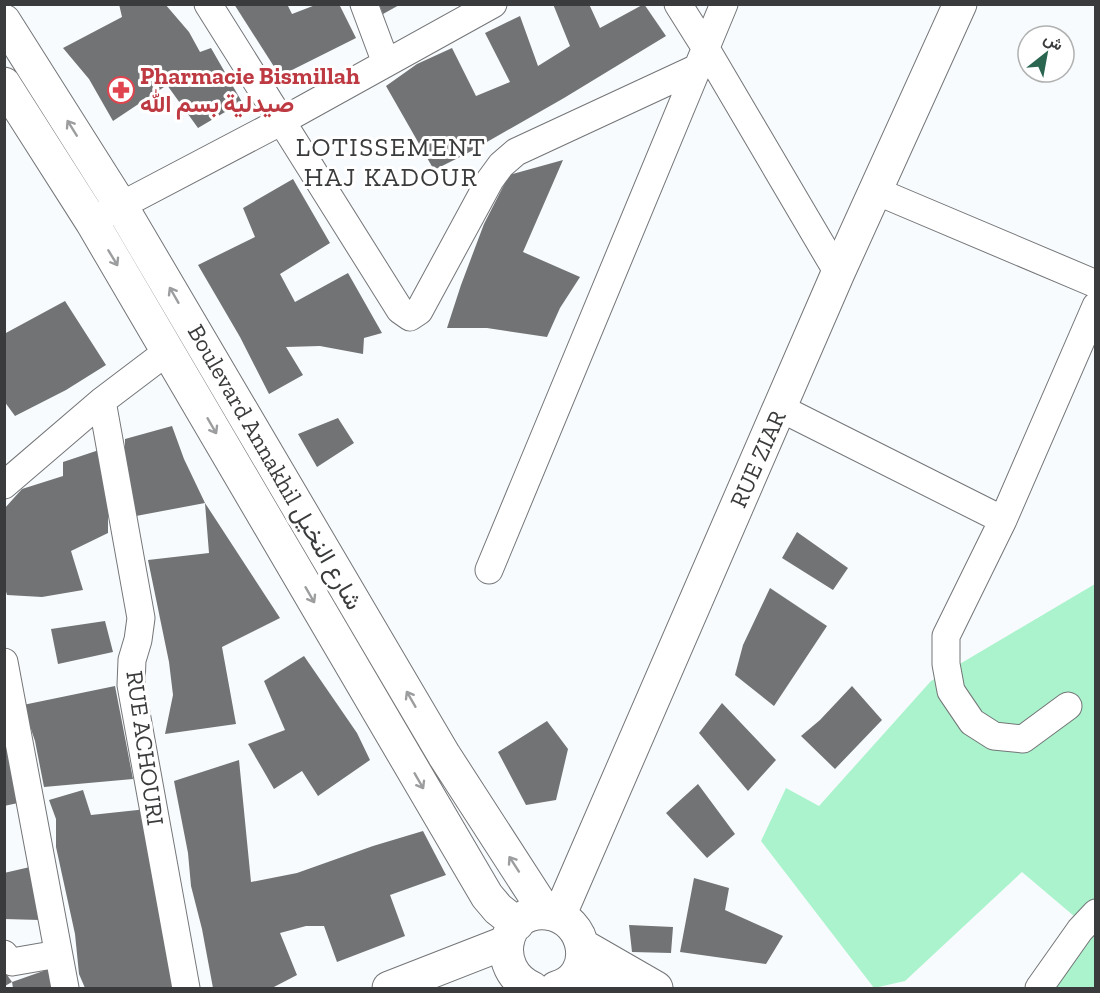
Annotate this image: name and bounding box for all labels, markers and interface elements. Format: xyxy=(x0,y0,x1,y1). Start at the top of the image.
north arrow xyxy=(1016,24,1076,84)
text: ش xyxy=(1040,28,1067,55)
place label: Pharmacie Bismillah صيدلية بسم الله xyxy=(140,61,360,120)
pharmacy icon: Pharmacie Bismillah صيدلية بسم الله xyxy=(106,75,136,105)
one-way arrow xyxy=(66,120,79,137)
district label: LOTISSEMENT HAJ KADOUR xyxy=(296,131,486,193)
one-way arrow xyxy=(108,249,120,266)
one-way arrow xyxy=(167,287,179,304)
street label: Boulevard Annakhil شارع النخيل xyxy=(180,319,369,616)
street label: RUE ZIAR xyxy=(723,406,792,512)
one-way arrow xyxy=(206,417,218,434)
one-way arrow xyxy=(305,586,317,603)
street label: RUE ACHOURI xyxy=(120,669,171,827)
one-way arrow xyxy=(404,691,416,708)
one-way arrow xyxy=(413,772,425,789)
one-way arrow xyxy=(508,856,520,873)

